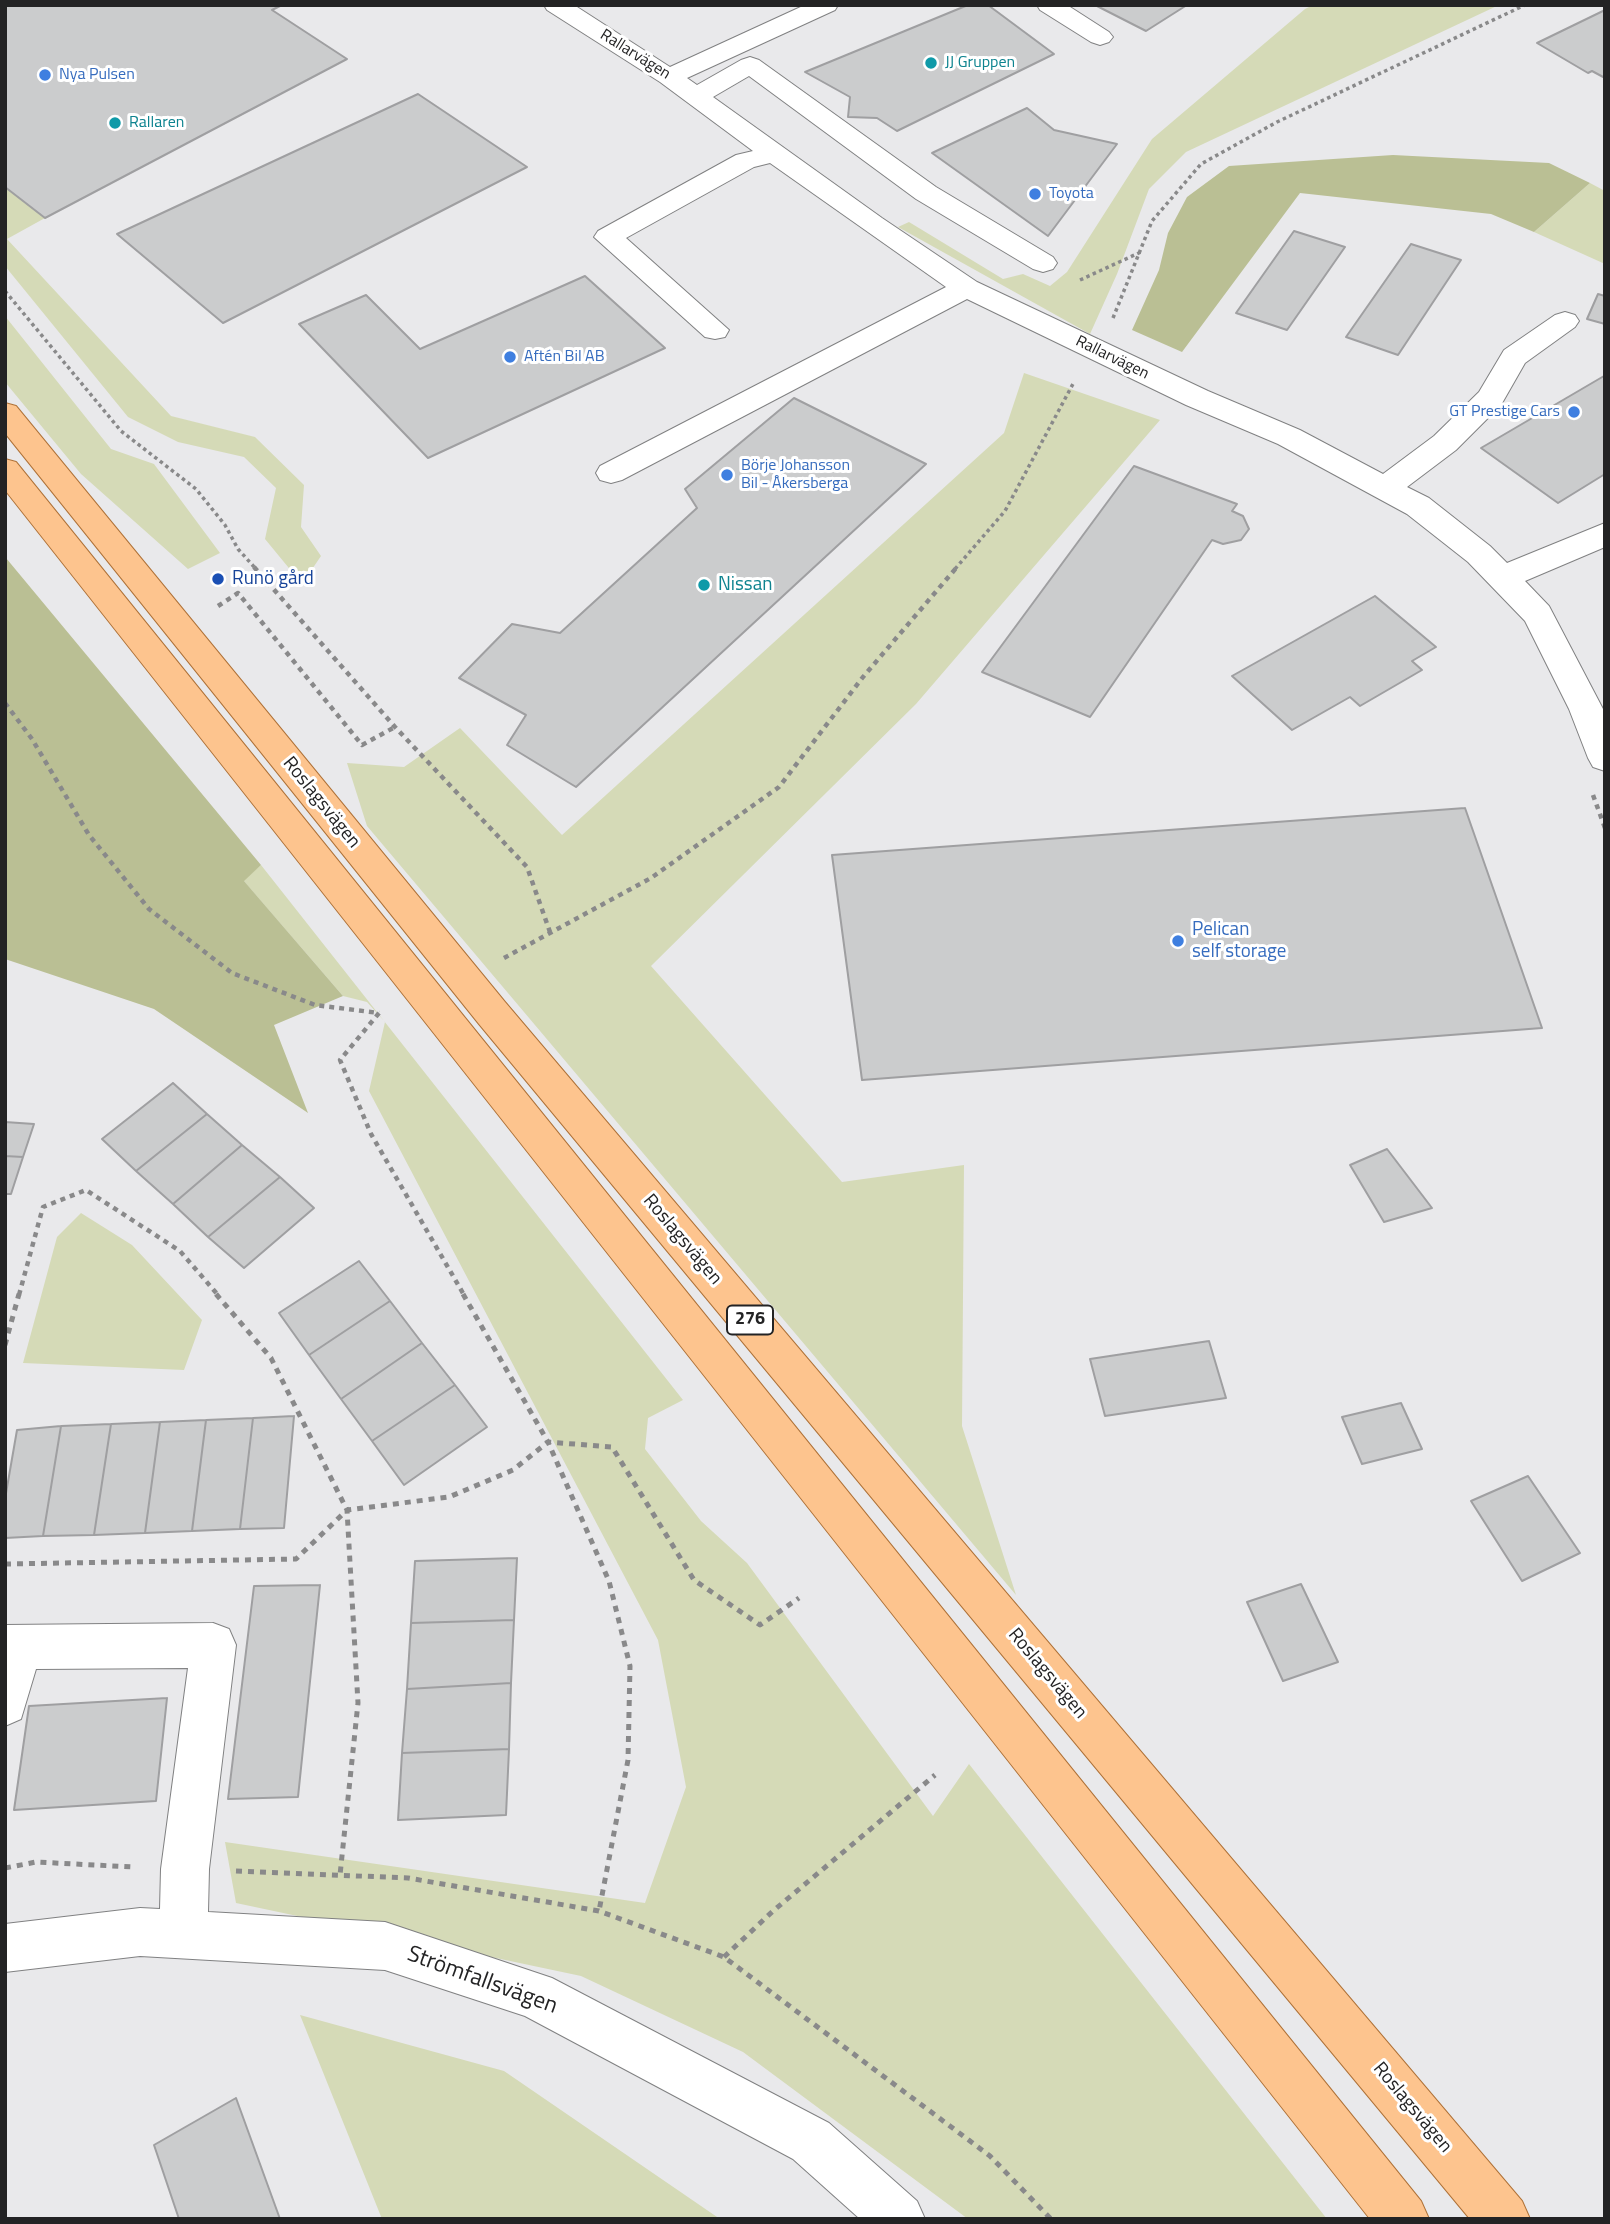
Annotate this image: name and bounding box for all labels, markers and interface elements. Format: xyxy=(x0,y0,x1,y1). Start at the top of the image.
street label: Rallarvägen xyxy=(596,26,674,84)
place label: JJ Gruppen xyxy=(945,53,1015,73)
marker: JJ Gruppen xyxy=(923,55,939,71)
place label: Nya Pulsen xyxy=(59,65,135,85)
marker: Nya Pulsen xyxy=(37,67,53,83)
place label: Rallaren xyxy=(129,113,184,133)
marker: Rallaren xyxy=(107,115,123,131)
place label: Toyota xyxy=(1049,184,1094,204)
marker: Toyota xyxy=(1027,186,1043,202)
street label: Rallarvägen xyxy=(1072,332,1152,384)
place label: Aftén Bil AB xyxy=(524,347,604,367)
marker: Aftén Bil AB xyxy=(502,349,518,365)
place label: GT Prestige Cars xyxy=(1449,402,1560,422)
marker: GT Prestige Cars xyxy=(1566,404,1582,420)
place label: Börje Johansson Bil - Åkersberga xyxy=(741,456,850,494)
marker: Börje Johansson Bil - Åkersberga xyxy=(719,467,735,483)
place label: Runö gård xyxy=(232,568,314,590)
marker: Runö gård xyxy=(210,571,226,587)
place label: Nissan xyxy=(718,574,772,596)
marker: Nissan xyxy=(696,577,712,593)
street label: Roslagsvägen xyxy=(277,753,365,853)
place label: Pelican self storage xyxy=(1192,919,1286,963)
marker: Pelican self storage xyxy=(1170,933,1186,949)
street label: Roslagsvägen xyxy=(638,1190,726,1290)
road number: 276 xyxy=(727,1306,773,1335)
street label: Roslagsvägen xyxy=(1003,1624,1091,1724)
street label: Strömfallsvägen xyxy=(403,1941,561,2021)
street label: Roslagsvägen xyxy=(1368,2058,1456,2158)

